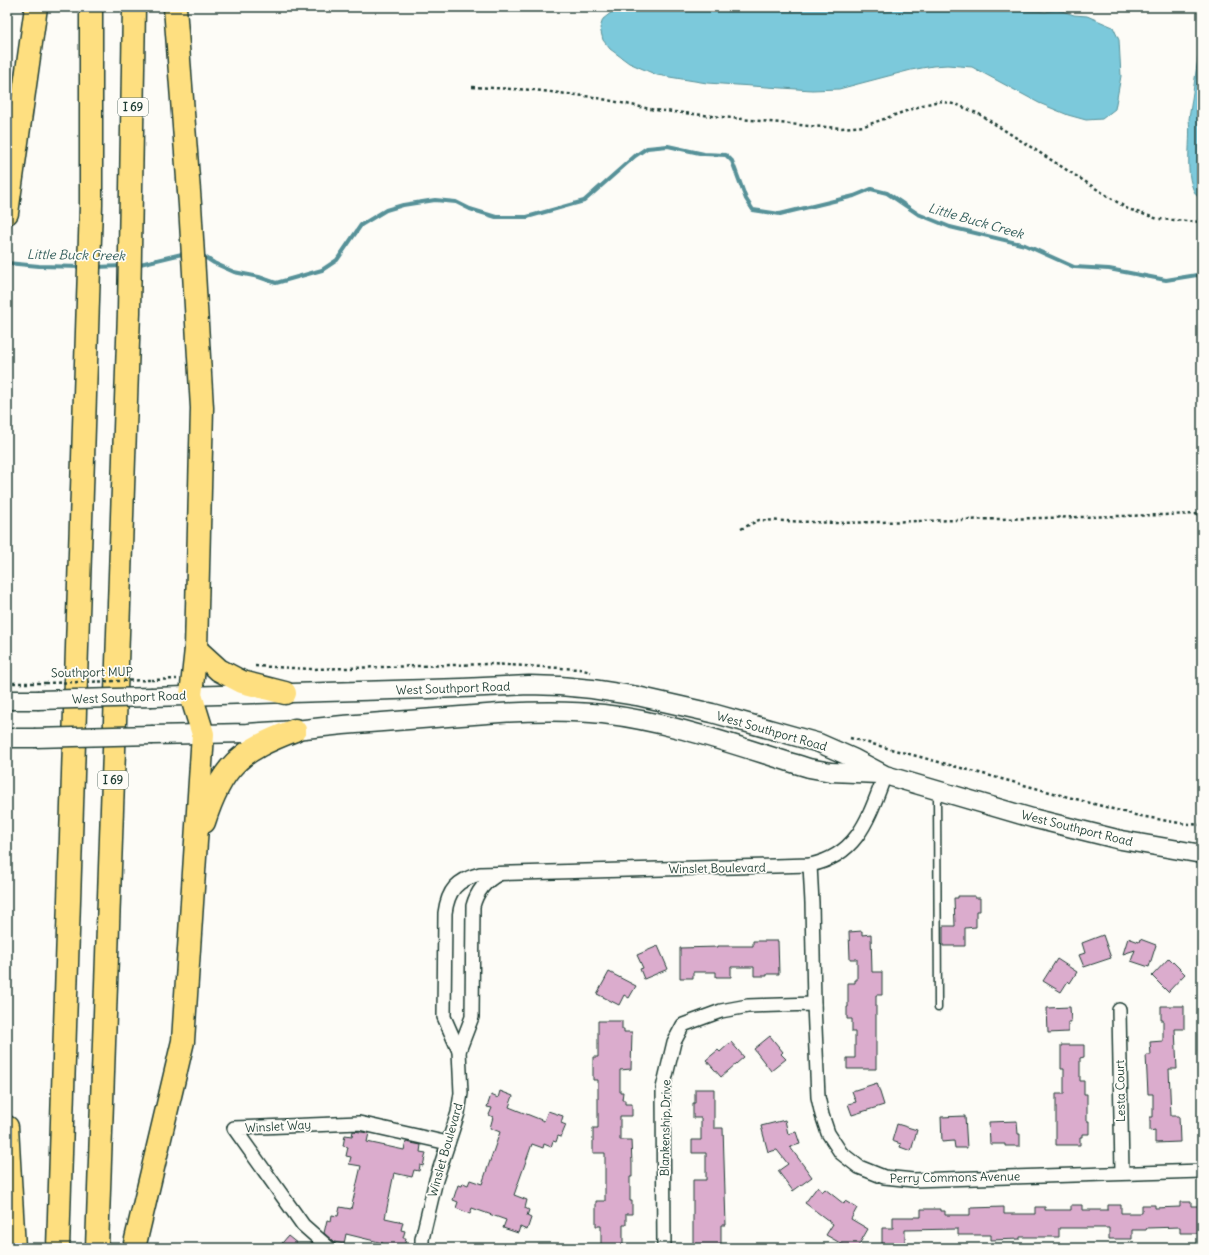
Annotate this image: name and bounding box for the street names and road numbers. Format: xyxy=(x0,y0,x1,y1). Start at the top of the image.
road number: I 69 xyxy=(118,98,148,116)
street label: Southport MUP xyxy=(51,664,133,680)
street label: West Southport Road xyxy=(396,679,510,697)
street label: West Southport Road xyxy=(72,688,186,706)
street label: West Southport Road xyxy=(715,708,829,754)
road number: I 69 xyxy=(98,771,128,789)
street label: West Southport Road xyxy=(1020,807,1134,849)
street label: Winslet Boulevard xyxy=(668,860,766,876)
street label: Lesta Court xyxy=(1112,1060,1128,1122)
street label: Blankenship Drive xyxy=(657,1079,673,1177)
street label: Winslet Boulevard xyxy=(424,1101,466,1199)
street label: Winslet Way xyxy=(245,1117,311,1135)
street label: Perry Commons Avenue xyxy=(890,1168,1020,1186)

